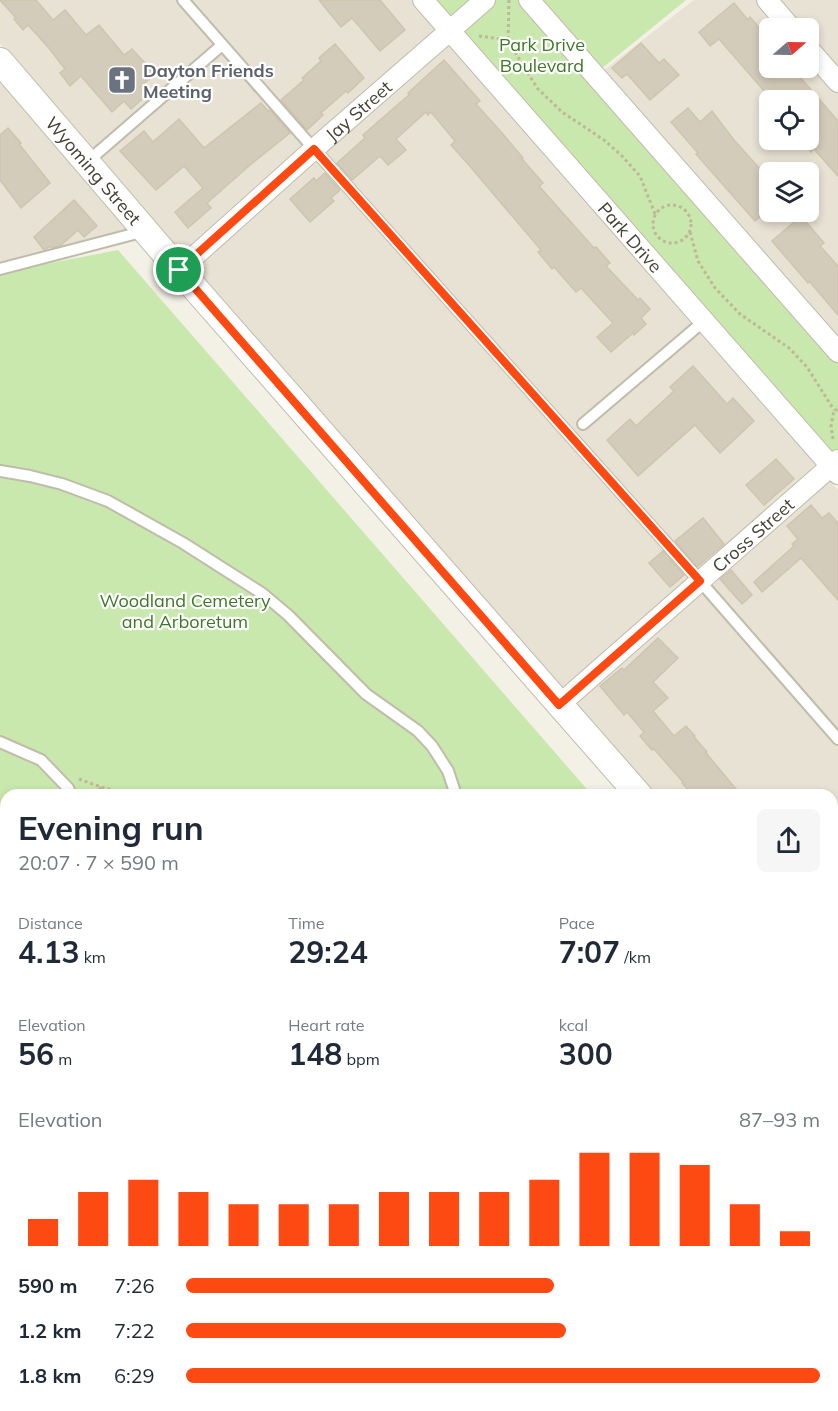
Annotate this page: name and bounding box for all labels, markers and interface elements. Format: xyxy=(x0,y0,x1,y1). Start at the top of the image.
north arrow xyxy=(759,18,819,78)
map controls xyxy=(759,18,819,222)
park label: Park Drive Boulevard xyxy=(499,33,585,77)
place label: Dayton Friends Meeting xyxy=(143,59,274,103)
church icon: Dayton Friends Meeting xyxy=(106,64,138,96)
street label: Jay Street xyxy=(320,75,396,146)
button: locate xyxy=(759,90,819,150)
street label: Wyoming Street xyxy=(41,112,146,229)
button: layers xyxy=(759,162,819,222)
street label: Park Drive xyxy=(593,197,668,277)
pin xyxy=(153,244,204,295)
icon: arrive xyxy=(162,253,195,286)
street label: Cross Street xyxy=(707,493,799,577)
park label: Woodland Cemetery and Arboretum xyxy=(99,589,271,633)
text: Evening run xyxy=(18,807,204,848)
button: share xyxy=(757,809,820,872)
text: 20:07 · 7 × 590 m xyxy=(18,850,179,875)
text: Distance xyxy=(18,913,83,933)
text: Time xyxy=(288,913,325,933)
text: Pace xyxy=(559,913,595,933)
text: 4.13 xyxy=(18,933,79,971)
text: 29:24 xyxy=(288,933,368,971)
text: 7:07 xyxy=(559,933,620,971)
text: km xyxy=(79,947,106,967)
text: /km xyxy=(620,947,651,967)
text: Elevation xyxy=(18,1015,86,1035)
text: Heart rate xyxy=(288,1015,364,1035)
text: kcal xyxy=(559,1015,588,1035)
text: 56 xyxy=(18,1035,54,1073)
text: 148 xyxy=(288,1035,342,1073)
text: 300 xyxy=(559,1035,613,1073)
text: m xyxy=(54,1049,72,1069)
text: bpm xyxy=(342,1049,380,1069)
text: Elevation xyxy=(18,1107,103,1132)
text: 87–93 m xyxy=(739,1107,820,1132)
text: 590 m xyxy=(18,1273,77,1298)
text: 7:26 xyxy=(114,1273,155,1298)
text: 1.2 km xyxy=(18,1318,81,1343)
text: 7:22 xyxy=(114,1318,155,1343)
text: 1.8 km xyxy=(18,1363,81,1388)
text: 6:29 xyxy=(114,1363,155,1388)

